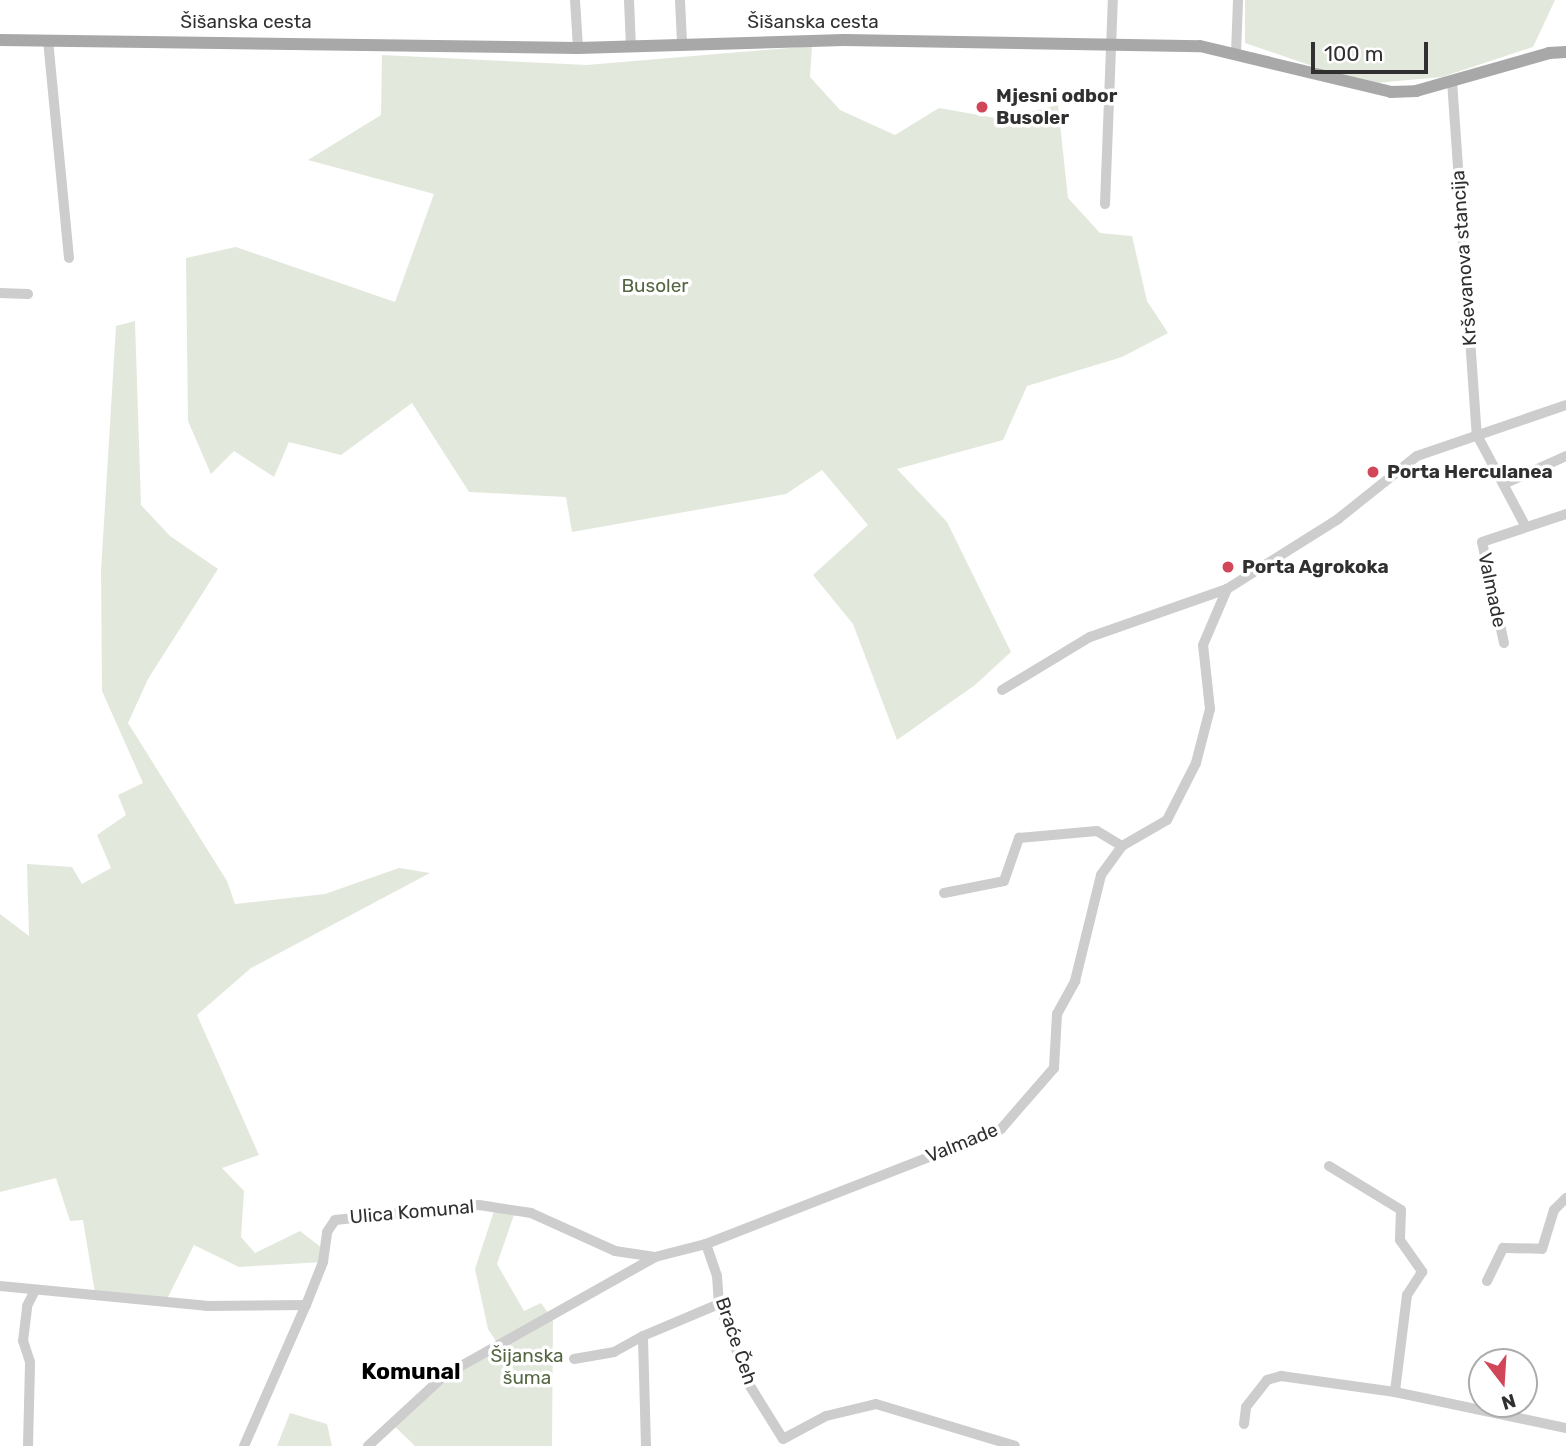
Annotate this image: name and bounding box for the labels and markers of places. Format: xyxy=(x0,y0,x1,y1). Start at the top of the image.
place label: Mjesni odbor Busoler xyxy=(996,85,1117,129)
marker: Mjesni odbor Busoler xyxy=(974,99,990,115)
place label: Porta Herculanea xyxy=(1387,461,1553,483)
marker: Porta Herculanea xyxy=(1365,464,1381,480)
place label: Porta Agrokoka xyxy=(1242,556,1389,578)
marker: Porta Agrokoka xyxy=(1220,559,1236,575)

